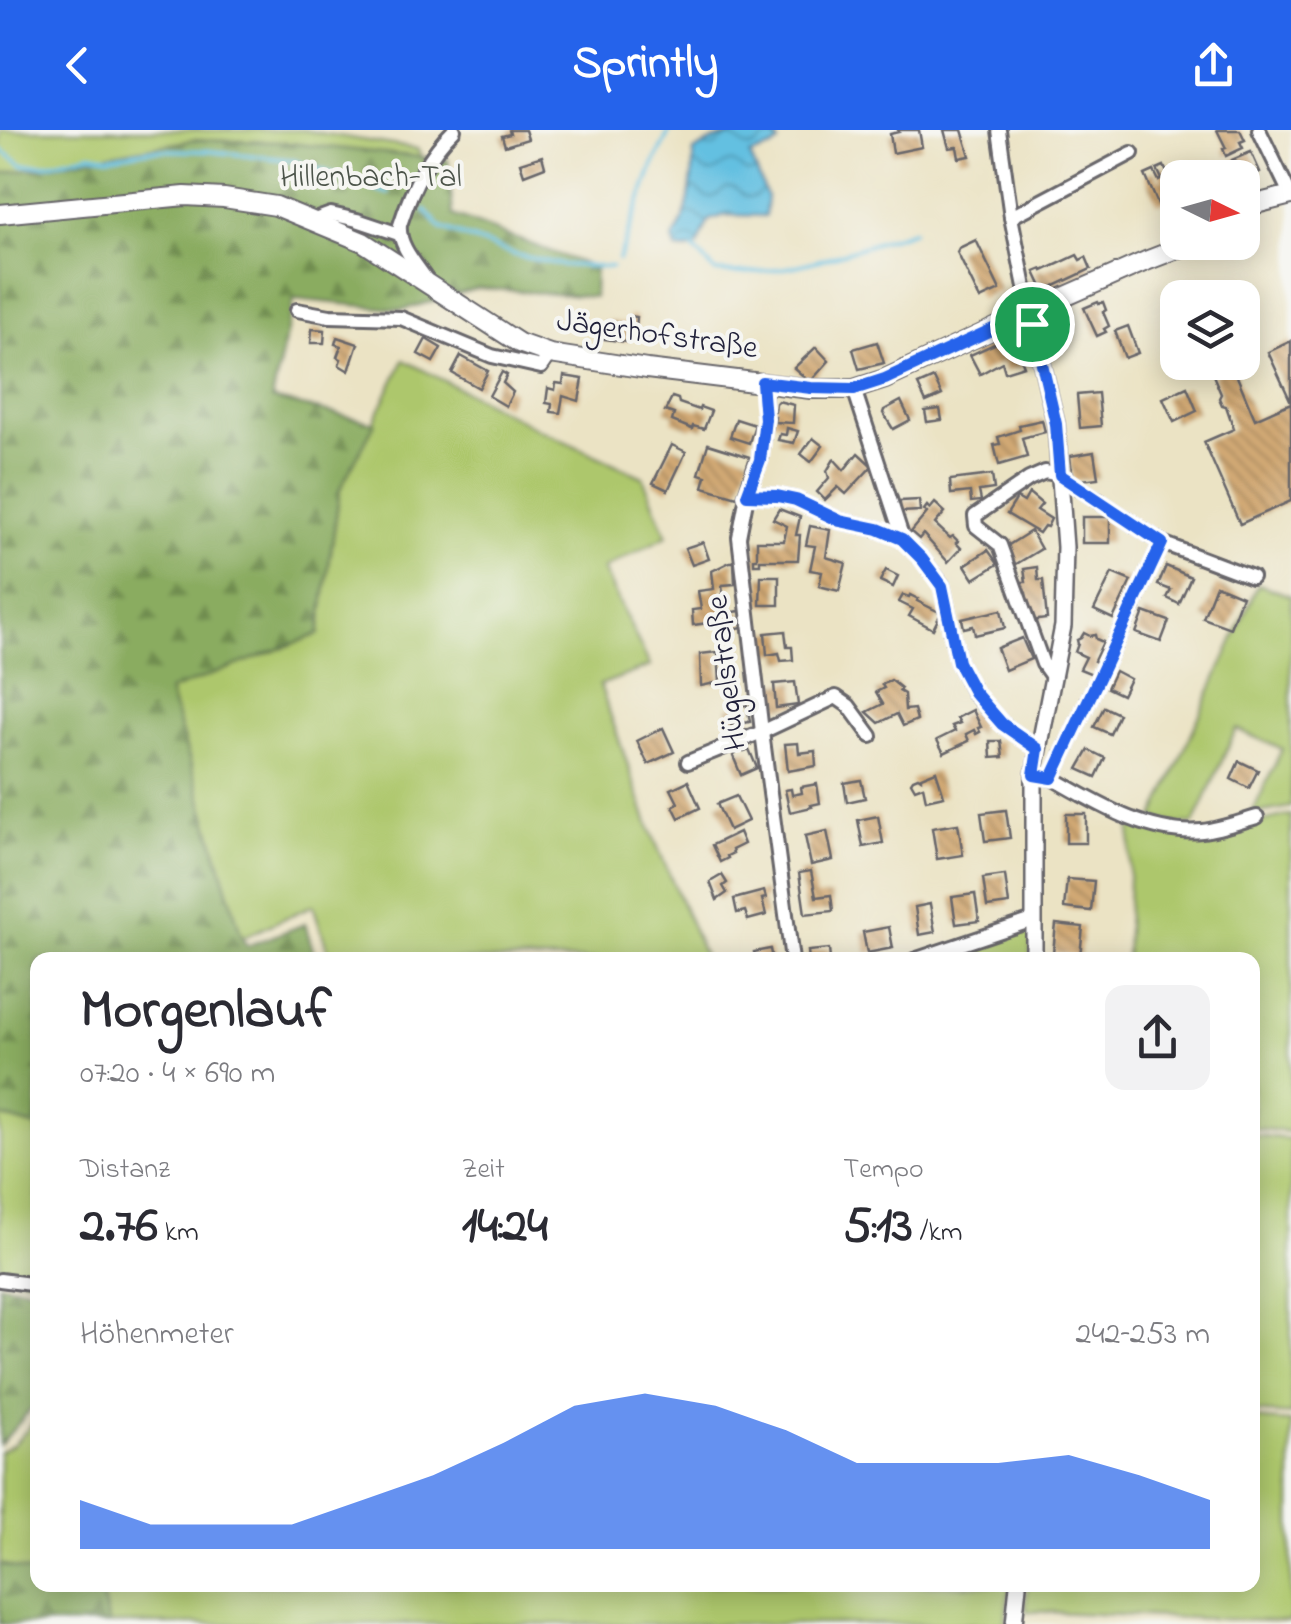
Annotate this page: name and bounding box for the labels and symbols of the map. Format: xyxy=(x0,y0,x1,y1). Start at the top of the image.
park label: Hillenbach-Tal xyxy=(280,155,462,202)
north arrow xyxy=(1160,160,1260,260)
pin xyxy=(990,282,1075,367)
street label: Jägerhofstraße xyxy=(553,299,761,373)
street label: Hügelstraße xyxy=(695,592,761,753)

